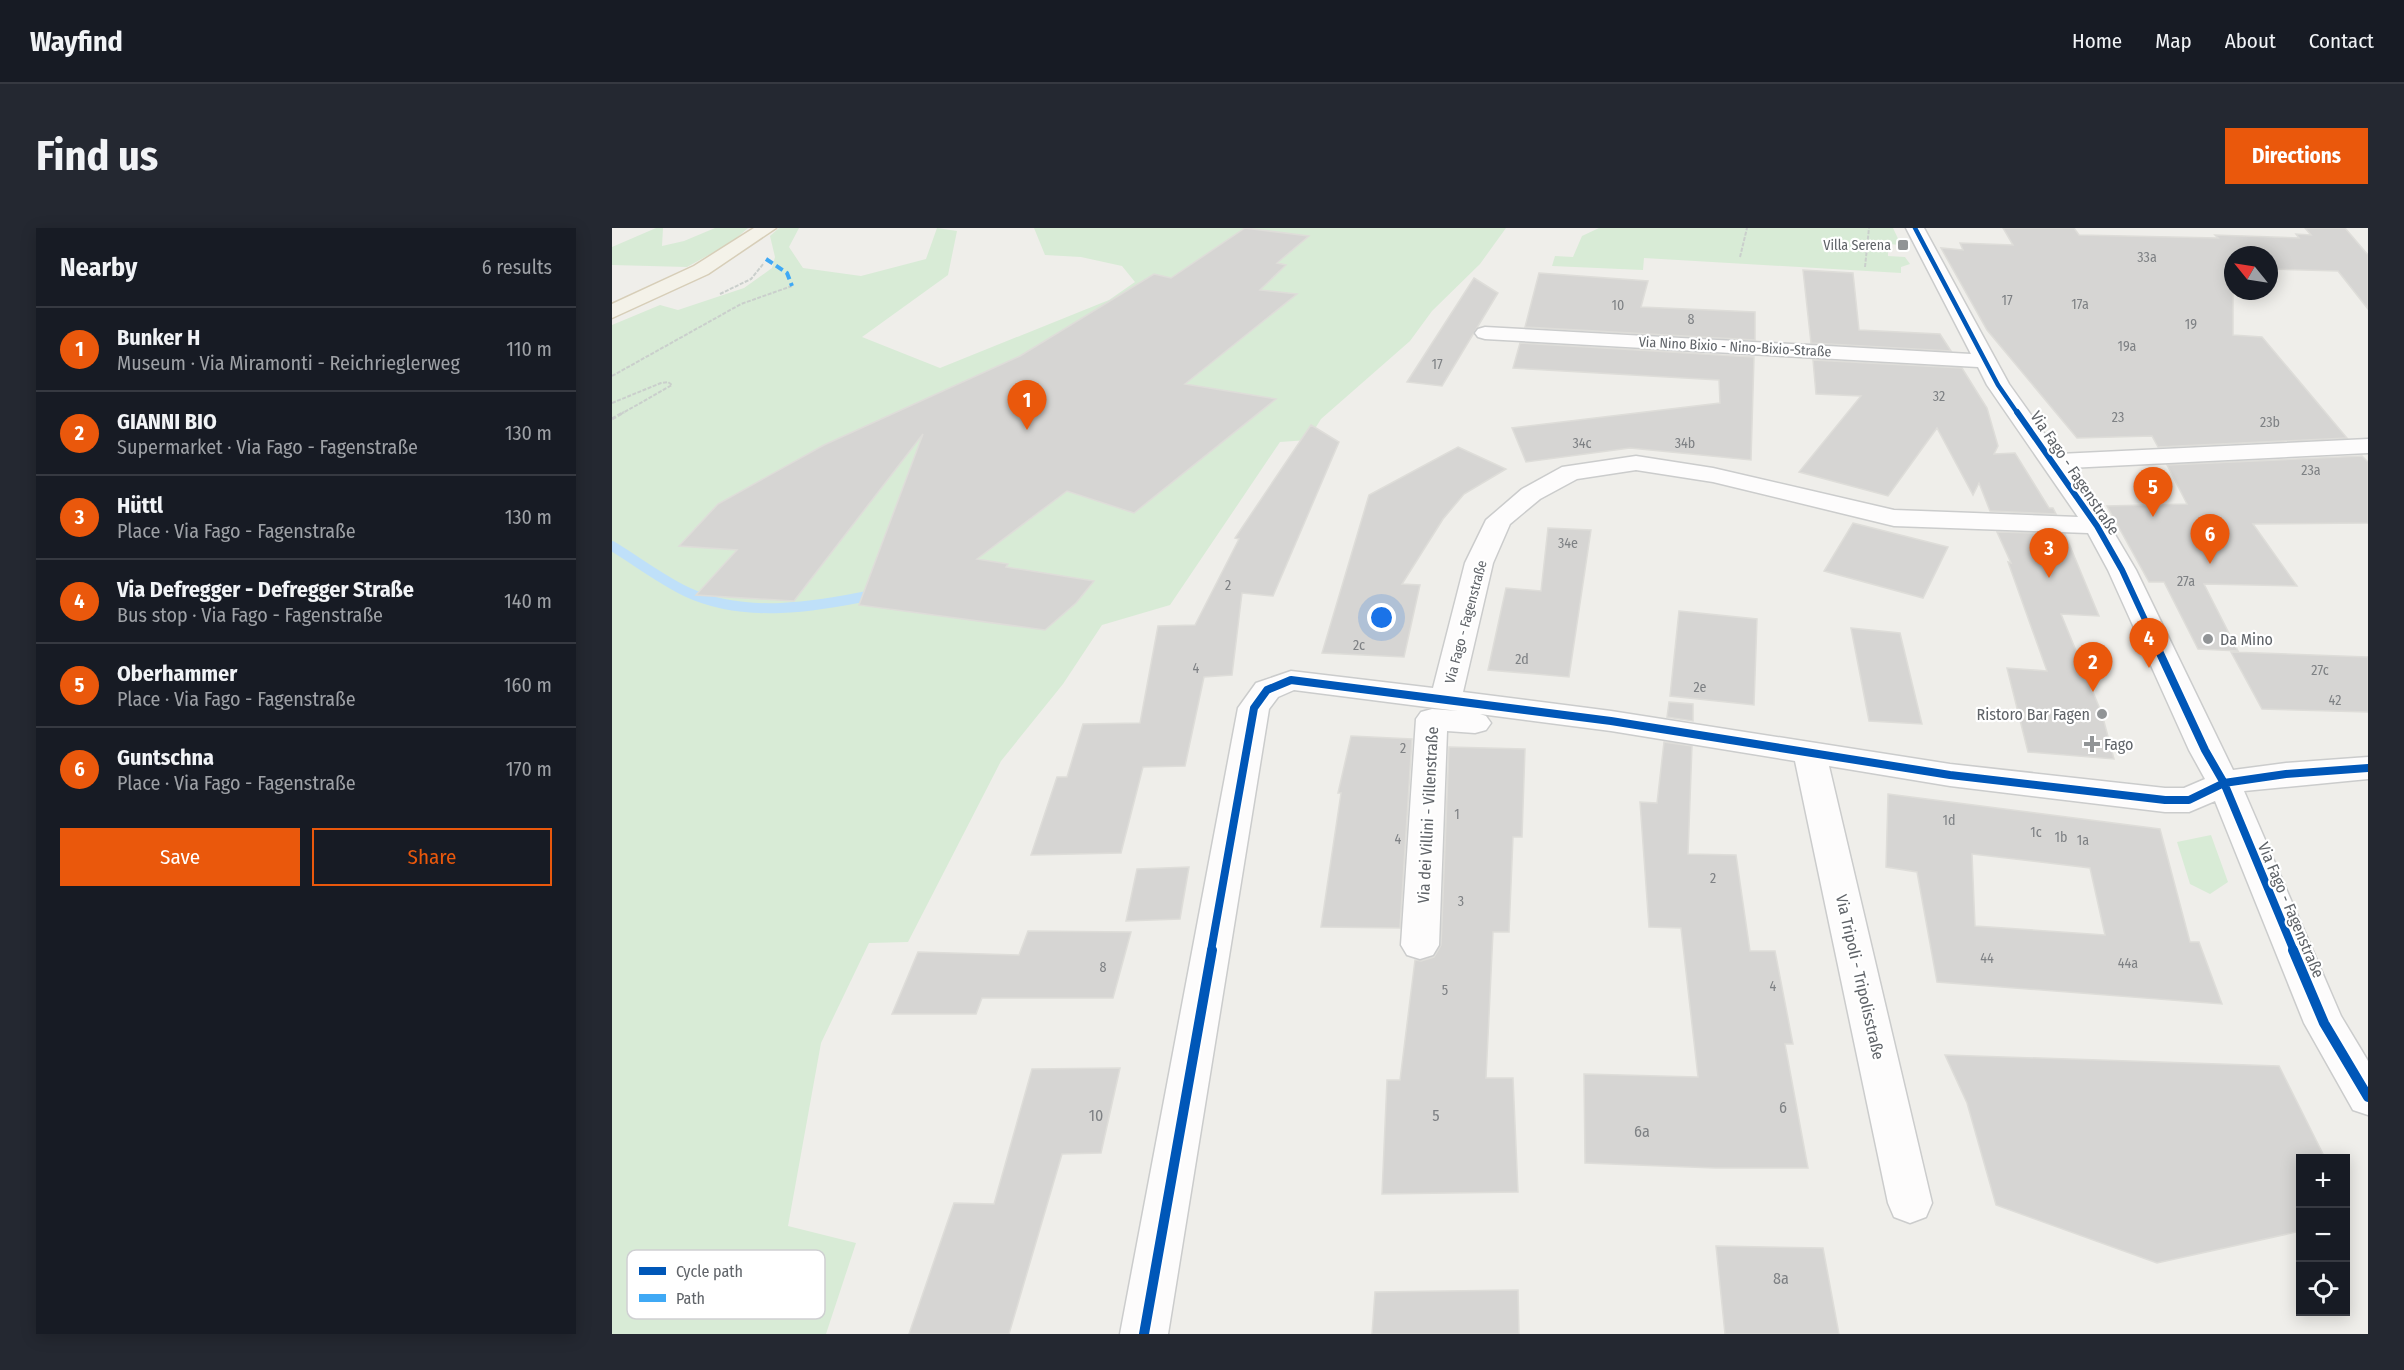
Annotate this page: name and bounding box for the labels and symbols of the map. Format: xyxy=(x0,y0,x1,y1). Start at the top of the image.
place label: Villa Serena xyxy=(1823,237,1891,254)
marker: Villa Serena xyxy=(1896,238,1910,252)
north arrow xyxy=(2224,246,2278,300)
house number: 33a xyxy=(2137,249,2157,266)
house number: 17 xyxy=(2001,292,2013,309)
house number: 17a xyxy=(2071,296,2089,313)
house number: 10 xyxy=(1612,297,1624,314)
house number: 8 xyxy=(1688,311,1695,328)
house number: 19 xyxy=(2185,316,2197,333)
street label: Via Nino Bixio - Nino-Bixio-Straße xyxy=(1638,333,1832,361)
house number: 19a xyxy=(2118,338,2137,355)
house number: 17 xyxy=(1431,356,1443,373)
pin: 1 xyxy=(1008,380,1046,430)
house number: 32 xyxy=(1933,388,1945,405)
street label: Via Fago - Fagenstraße xyxy=(2026,407,2124,539)
house number: 23 xyxy=(2112,409,2124,426)
house number: 23b xyxy=(2260,414,2280,431)
house number: 34c xyxy=(1572,435,1592,452)
house number: 34b xyxy=(1675,435,1695,452)
house number: 23a xyxy=(2301,462,2321,479)
pin: 5 xyxy=(2134,468,2172,517)
pin: 6 xyxy=(2190,514,2230,564)
pin: 3 xyxy=(2030,528,2068,578)
house number: 34e xyxy=(1558,535,1578,552)
street label: Via Fago - Fagenstraße xyxy=(1441,558,1491,686)
house number: 27a xyxy=(2177,573,2195,590)
house number: 2 xyxy=(1225,577,1231,594)
your location xyxy=(1367,603,1396,632)
pin: 4 xyxy=(2130,618,2168,668)
place label: Da Mino xyxy=(2220,630,2273,649)
marker: Da Mino xyxy=(2201,632,2215,646)
house number: 2c xyxy=(1353,637,1365,654)
pin: 2 xyxy=(2074,642,2112,692)
house number: 2d xyxy=(1515,651,1529,668)
house number: 4 xyxy=(1193,660,1200,677)
house number: 27c xyxy=(2311,662,2329,679)
house number: 2e xyxy=(1694,679,1706,696)
house number: 42 xyxy=(2329,692,2341,709)
place label: Ristoro Bar Fagen xyxy=(1976,705,2090,724)
marker: Ristoro Bar Fagen xyxy=(2095,707,2109,721)
street label: Via dei Villini - Villenstraße xyxy=(1414,726,1442,904)
place label: Fago xyxy=(2104,735,2133,754)
marker: Fago xyxy=(2085,737,2099,751)
house number: 2 xyxy=(1400,740,1406,757)
house number: 1 xyxy=(1454,806,1460,823)
house number: 1d xyxy=(1943,812,1955,829)
house number: 1c xyxy=(2030,824,2042,841)
house number: 1b xyxy=(2055,829,2067,846)
house number: 4 xyxy=(1395,831,1402,848)
house number: 1a xyxy=(2077,832,2089,849)
street label: Via Fago - Fagenstraße xyxy=(2254,839,2328,981)
house number: 2 xyxy=(1710,870,1716,887)
house number: 3 xyxy=(1458,893,1464,910)
street label: Via Tripoli - Tripolisstraße xyxy=(1832,893,1888,1061)
house number: 44 xyxy=(1980,950,1994,967)
house number: 44a xyxy=(2118,955,2138,972)
house number: 8 xyxy=(1100,959,1107,976)
house number: 4 xyxy=(1770,978,1777,995)
house number: 5 xyxy=(1442,982,1448,999)
house number: 6 xyxy=(1779,1098,1787,1117)
house number: 10 xyxy=(1089,1106,1103,1125)
house number: 5 xyxy=(1432,1106,1440,1125)
house number: 6a xyxy=(1634,1122,1650,1141)
legend xyxy=(627,1250,825,1319)
text: Cycle path xyxy=(676,1262,743,1281)
house number: 8a xyxy=(1773,1269,1789,1288)
text: Path xyxy=(676,1289,705,1308)

